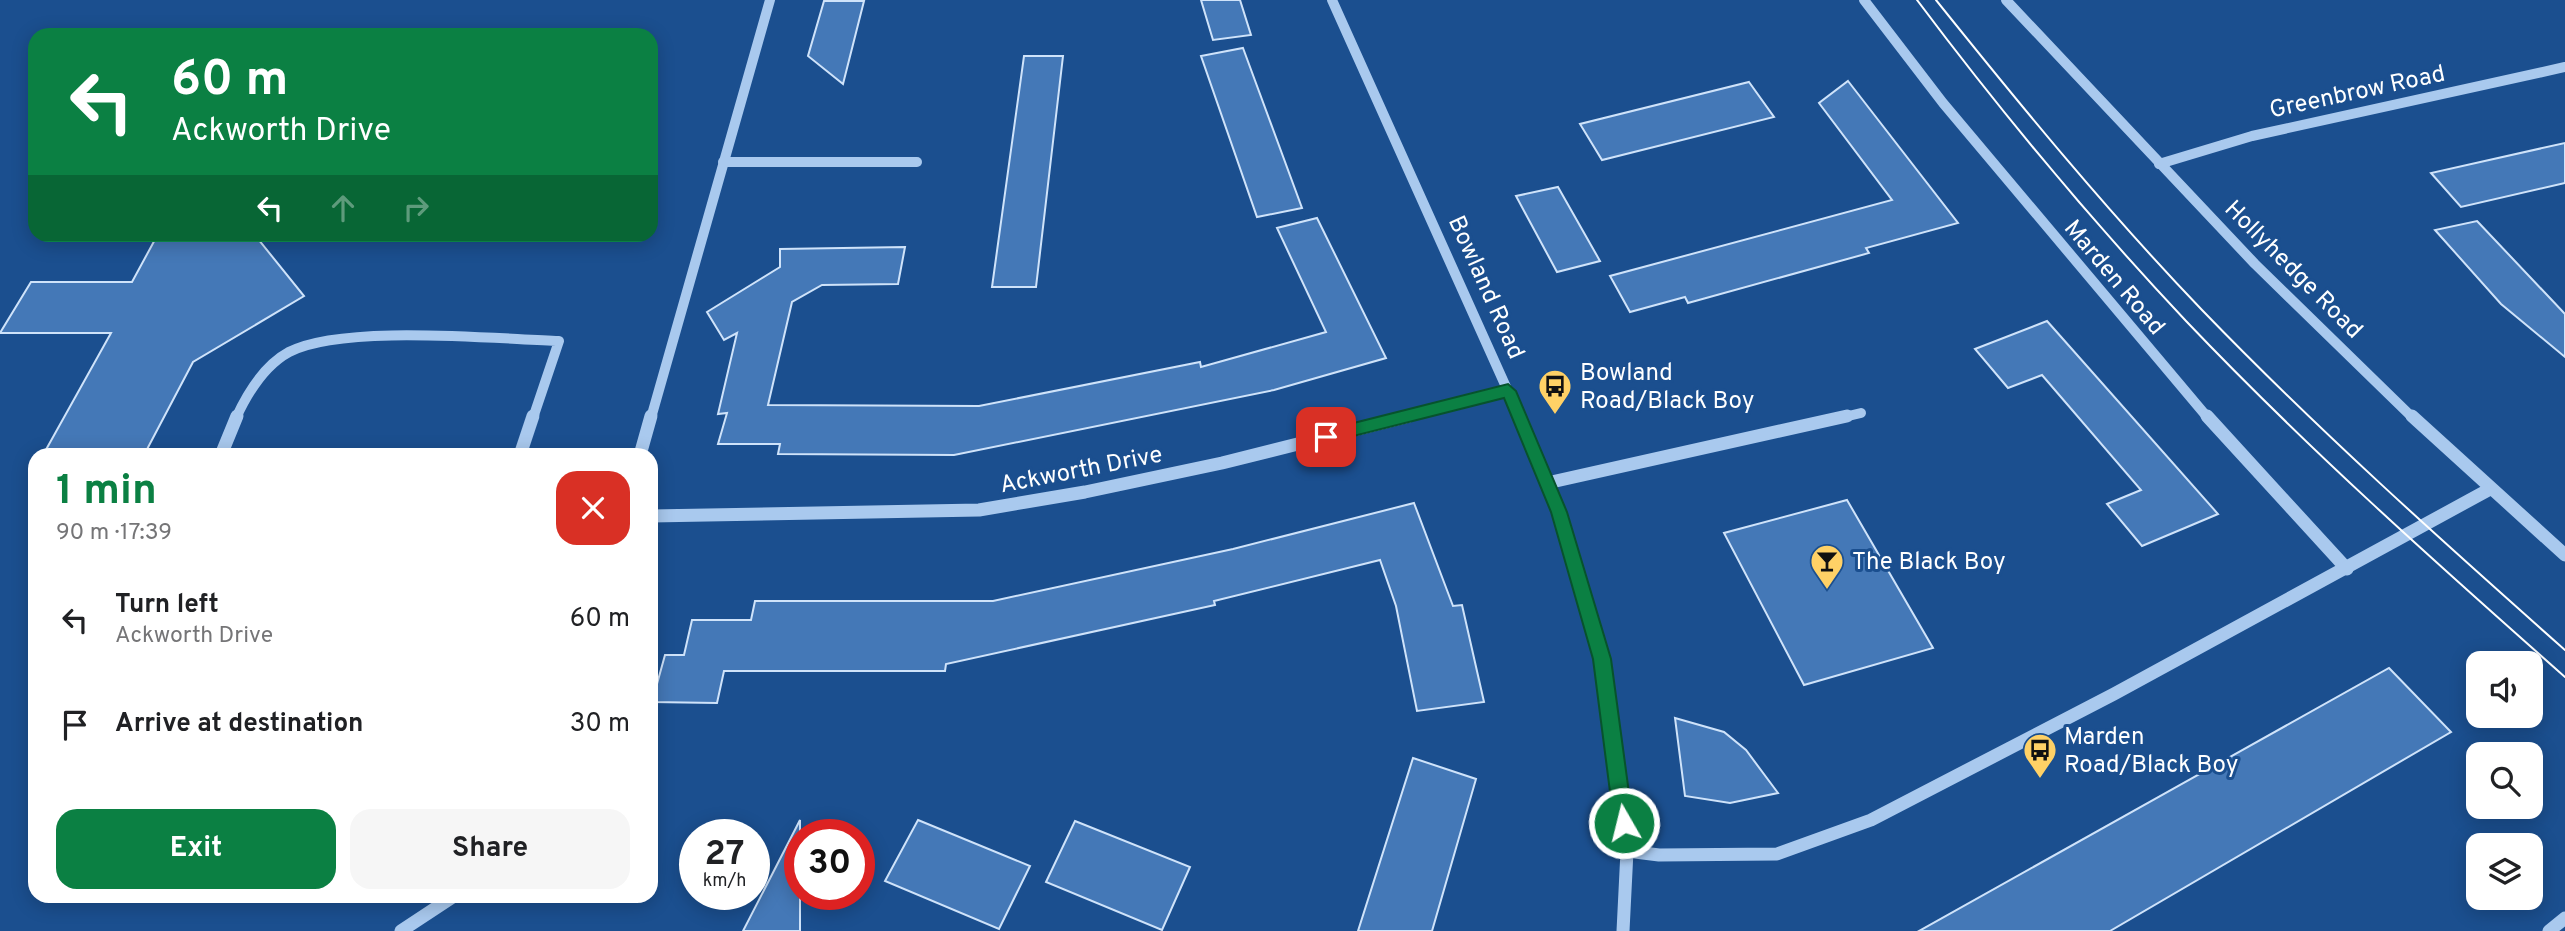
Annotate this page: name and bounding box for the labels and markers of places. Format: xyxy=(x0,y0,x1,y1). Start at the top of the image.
place label: Bowland Road/Black Boy xyxy=(1580,359,1755,417)
bus stop icon: Bowland Road/Black Boy xyxy=(1536,367,1574,416)
pin xyxy=(1296,407,1356,467)
bar icon: The Black Boy xyxy=(1808,542,1846,591)
place label: The Black Boy xyxy=(1852,548,2006,578)
place label: Marden Road/Black Boy xyxy=(2064,723,2239,781)
bus stop icon: Marden Road/Black Boy xyxy=(2021,731,2059,780)

